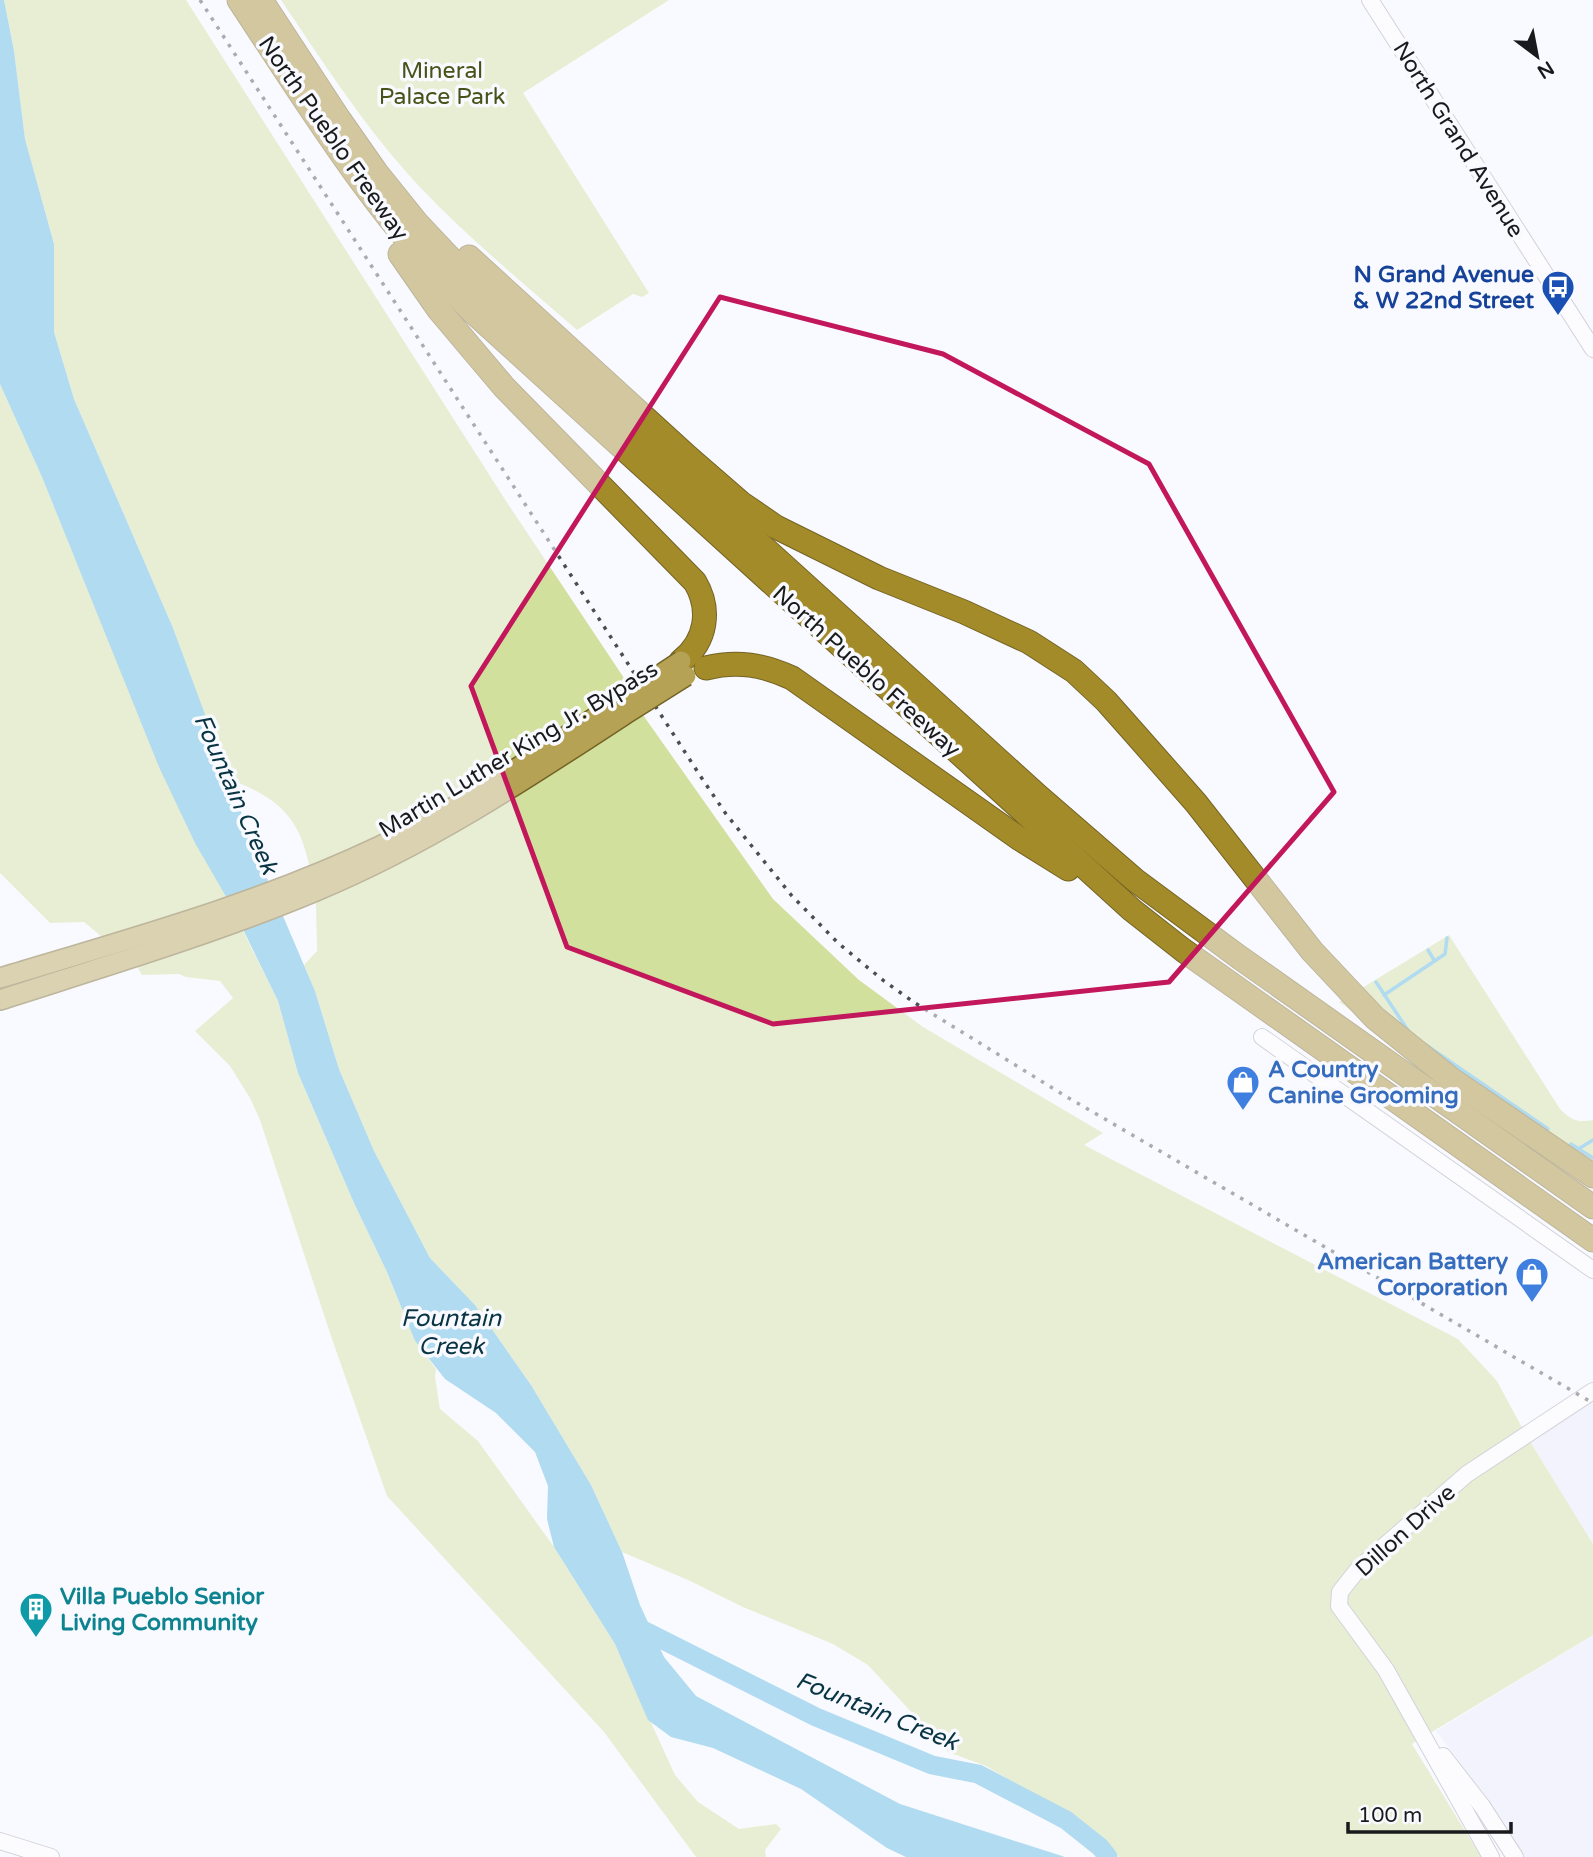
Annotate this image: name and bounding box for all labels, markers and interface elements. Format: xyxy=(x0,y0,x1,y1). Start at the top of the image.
north arrow xyxy=(1502,21,1572,91)
street label: North Pueblo Freeway xyxy=(252,31,414,246)
street label: North Grand Avenue xyxy=(1386,36,1530,243)
text: N xyxy=(1533,56,1558,83)
park label: Mineral Palace Park xyxy=(379,57,505,111)
place label: N Grand Avenue & W 22nd Street xyxy=(1353,261,1534,315)
bus stop icon: N Grand Avenue & W 22nd Street xyxy=(1539,268,1577,317)
street label: North Pueblo Freeway xyxy=(767,580,966,763)
street label: Martin Luther King Jr. Bypass xyxy=(374,655,663,844)
water label: Fountain Creek xyxy=(187,710,285,881)
place label: A Country Canine Grooming xyxy=(1268,1056,1459,1110)
shop icon: A Country Canine Grooming xyxy=(1224,1063,1262,1112)
place label: American Battery Corporation xyxy=(1317,1248,1509,1302)
shop icon: American Battery Corporation xyxy=(1513,1255,1551,1304)
water label: Fountain Creek xyxy=(401,1304,503,1361)
street label: Dillon Drive xyxy=(1350,1479,1461,1583)
place label: Villa Pueblo Senior Living Community xyxy=(60,1583,265,1637)
building icon: Villa Pueblo Senior Living Community xyxy=(17,1590,55,1639)
water label: Fountain Creek xyxy=(792,1666,964,1758)
scale bar xyxy=(1348,1790,1511,1834)
text: 100 m xyxy=(1358,1803,1422,1828)

